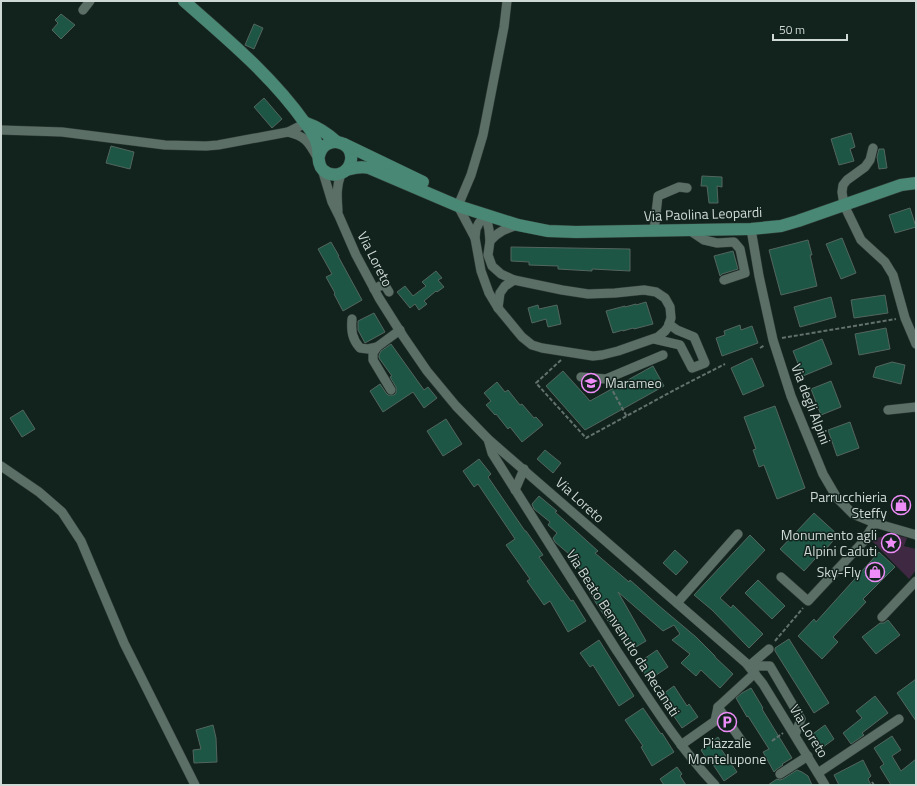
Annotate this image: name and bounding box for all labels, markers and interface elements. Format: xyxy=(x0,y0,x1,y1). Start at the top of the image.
scale bar xyxy=(773,16,847,42)
text: 50 m xyxy=(779,20,805,39)
street label: Via Paolina Leopardi xyxy=(643,201,763,226)
street label: Via Loreto xyxy=(353,228,398,290)
street label: Via degli Alpini xyxy=(786,360,836,447)
school or university icon: Marameo xyxy=(580,372,602,394)
place label: Marameo xyxy=(605,372,662,393)
street label: Via Loreto xyxy=(551,472,609,527)
place label: Parrucchieria Steffy xyxy=(810,486,887,523)
shop icon: Parrucchieria Steffy xyxy=(890,494,912,516)
place label: Monumento agli Alpini Caduti xyxy=(781,524,877,561)
place icon: Monumento agli Alpini Caduti xyxy=(880,532,902,554)
street label: Via Beato Benvenuto da Recanati xyxy=(561,545,685,720)
place label: Sky-Fly xyxy=(817,561,861,582)
shop icon: Sky-Fly xyxy=(864,561,886,583)
street label: Via Loreto xyxy=(785,700,834,761)
parking icon: Piazzale Montelupone xyxy=(716,711,738,733)
place label: Piazzale Montelupone xyxy=(688,732,766,769)

